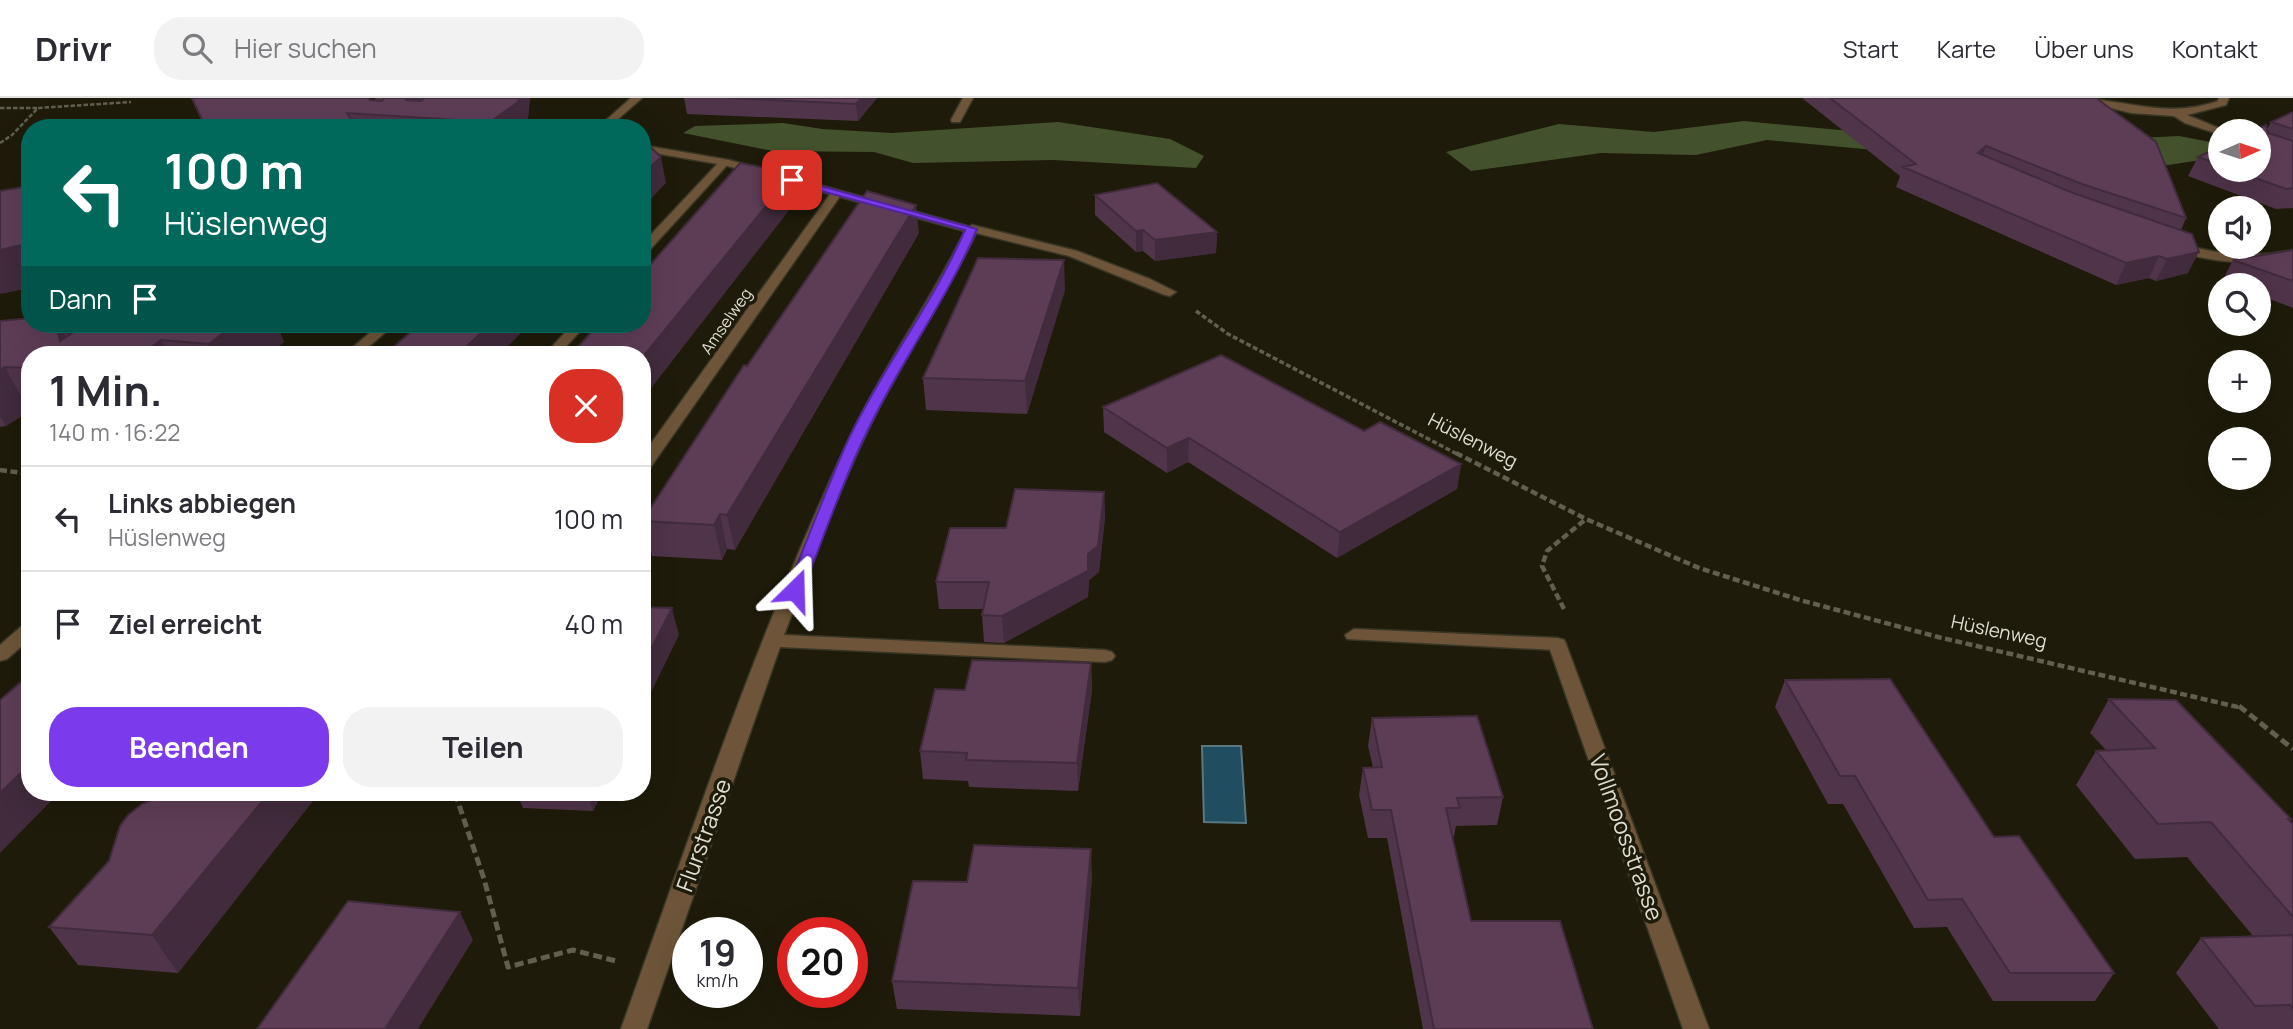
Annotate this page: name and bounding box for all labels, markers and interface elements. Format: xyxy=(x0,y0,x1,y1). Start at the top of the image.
search box xyxy=(154,17,644,80)
text: Drivr xyxy=(35,26,112,71)
icon: search xyxy=(178,29,216,67)
text: Hier suchen xyxy=(234,30,377,66)
text: Start xyxy=(1843,32,1899,65)
text: Karte xyxy=(1937,32,1996,65)
text: Über uns xyxy=(2034,32,2134,65)
text: Kontakt xyxy=(2172,32,2258,65)
north arrow xyxy=(2208,119,2272,182)
map controls xyxy=(2208,119,2271,490)
text: 100 m xyxy=(164,137,304,204)
icon: left xyxy=(49,147,140,238)
pin xyxy=(762,150,822,210)
icon: arrive xyxy=(773,161,811,199)
button: sound xyxy=(2208,196,2271,259)
text: Hüslenweg xyxy=(164,201,328,245)
button: search xyxy=(2208,273,2271,336)
icon: arrive xyxy=(126,280,164,318)
text: Dann xyxy=(49,281,112,317)
street label: Amselweg xyxy=(695,284,757,358)
button: + xyxy=(2208,350,2271,413)
text: 1 Min. xyxy=(49,361,163,419)
button: close xyxy=(549,369,623,443)
street label: Hüslenweg xyxy=(1424,406,1522,474)
text: 140 m · 16:22 xyxy=(49,416,180,448)
button: − xyxy=(2208,427,2271,490)
text: Links abbiegen xyxy=(108,485,296,521)
icon: left xyxy=(49,500,87,538)
text: 100 m xyxy=(554,501,623,537)
text: Hüslenweg xyxy=(108,521,226,553)
position arrow xyxy=(758,553,832,627)
icon: arrive xyxy=(49,605,87,643)
text: Ziel erreicht xyxy=(108,606,262,642)
text: 40 m xyxy=(565,606,623,642)
street label: Hüslenweg xyxy=(1949,608,2049,654)
button: Beenden xyxy=(49,707,329,787)
button: Teilen xyxy=(343,707,623,787)
street label: Vollmoosstrasse xyxy=(1582,749,1672,925)
street label: Flurstrasse xyxy=(668,774,738,896)
speed limit sign: 20 xyxy=(777,917,868,1008)
text: 19 xyxy=(699,929,736,977)
text: km/h xyxy=(697,968,738,992)

